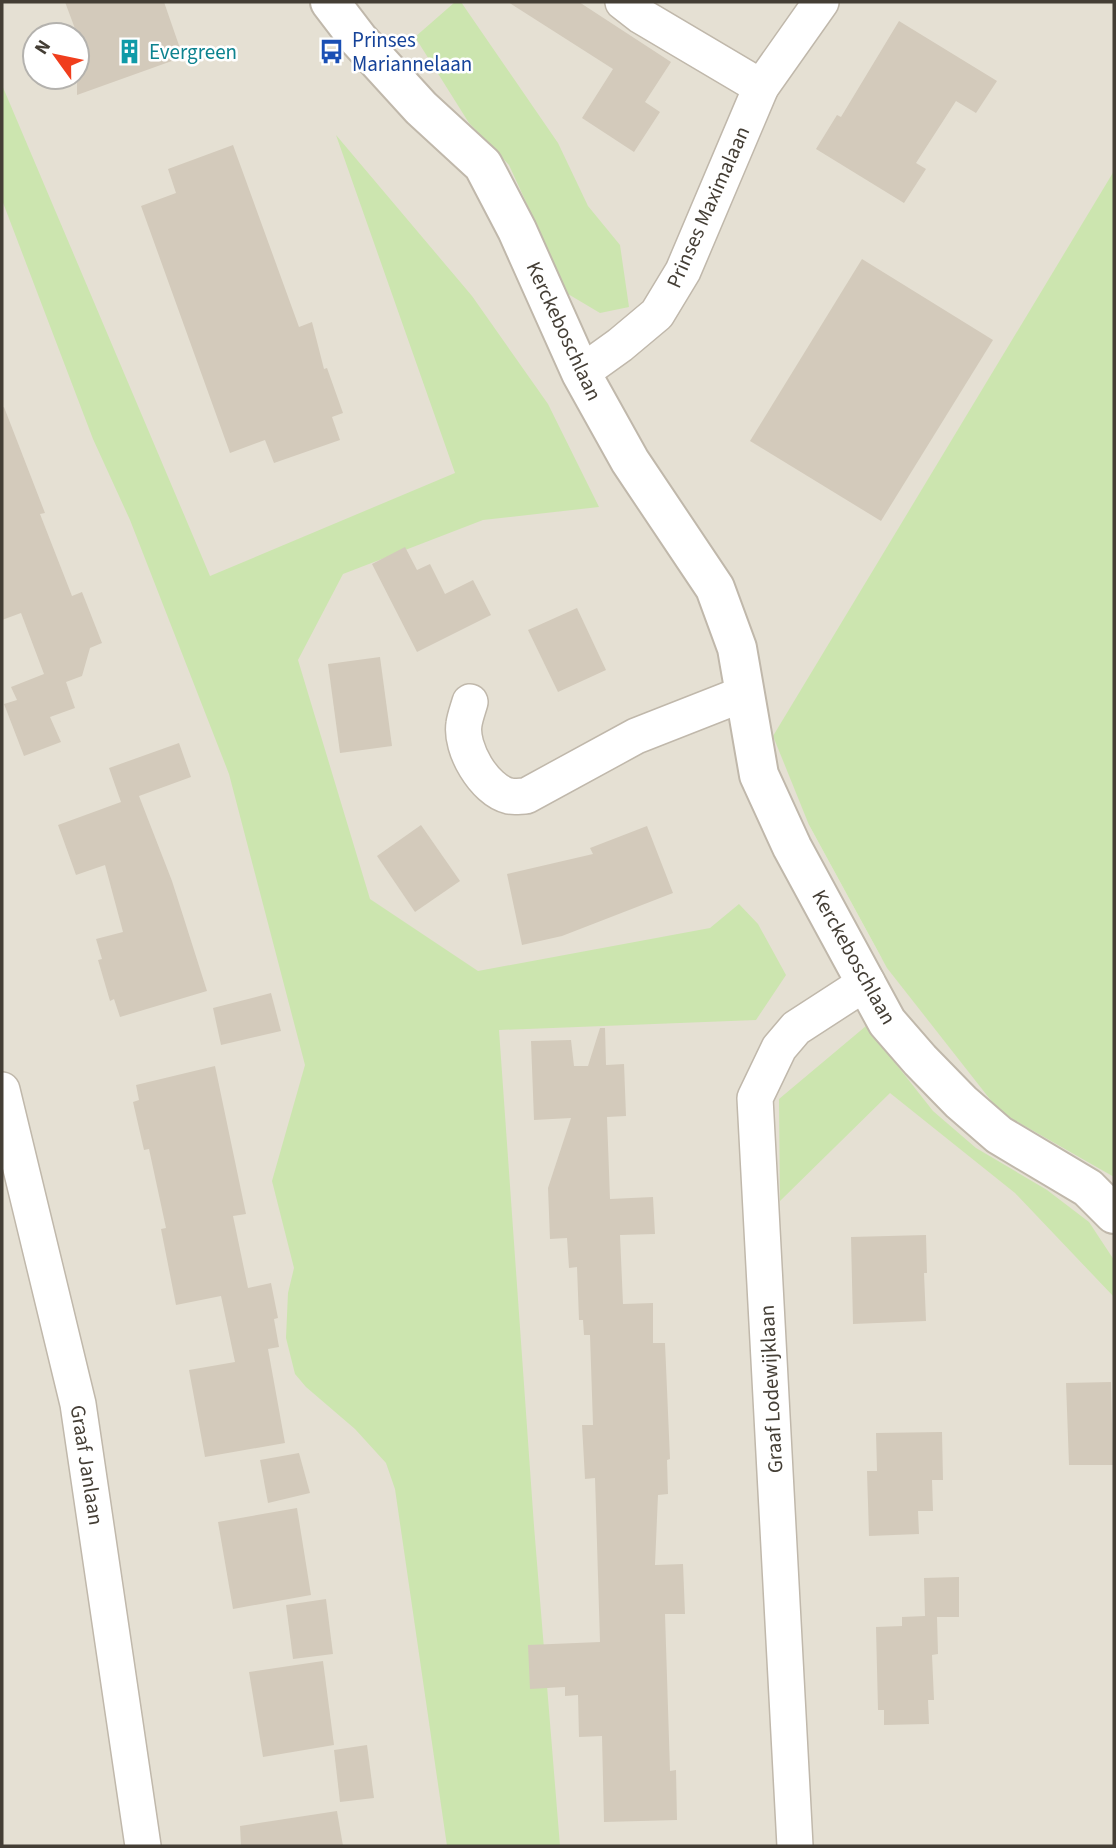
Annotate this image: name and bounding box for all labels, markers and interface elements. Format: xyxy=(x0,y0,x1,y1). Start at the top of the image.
north arrow xyxy=(21,21,91,91)
place label: Prinses Mariannelaan xyxy=(352,25,472,79)
text: N xyxy=(28,35,58,60)
place label: Evergreen xyxy=(149,37,237,67)
building icon: Evergreen xyxy=(115,38,143,66)
bus stop icon: Prinses Mariannelaan xyxy=(318,38,346,66)
street label: Prinses Maximalaan xyxy=(659,121,757,293)
street label: Kerckeboschlaan xyxy=(519,257,609,405)
street label: Kerckeboschlaan xyxy=(804,884,904,1030)
street label: Graaf Lodewijklaan xyxy=(752,1304,790,1474)
street label: Graaf Janlaan xyxy=(63,1403,111,1527)

